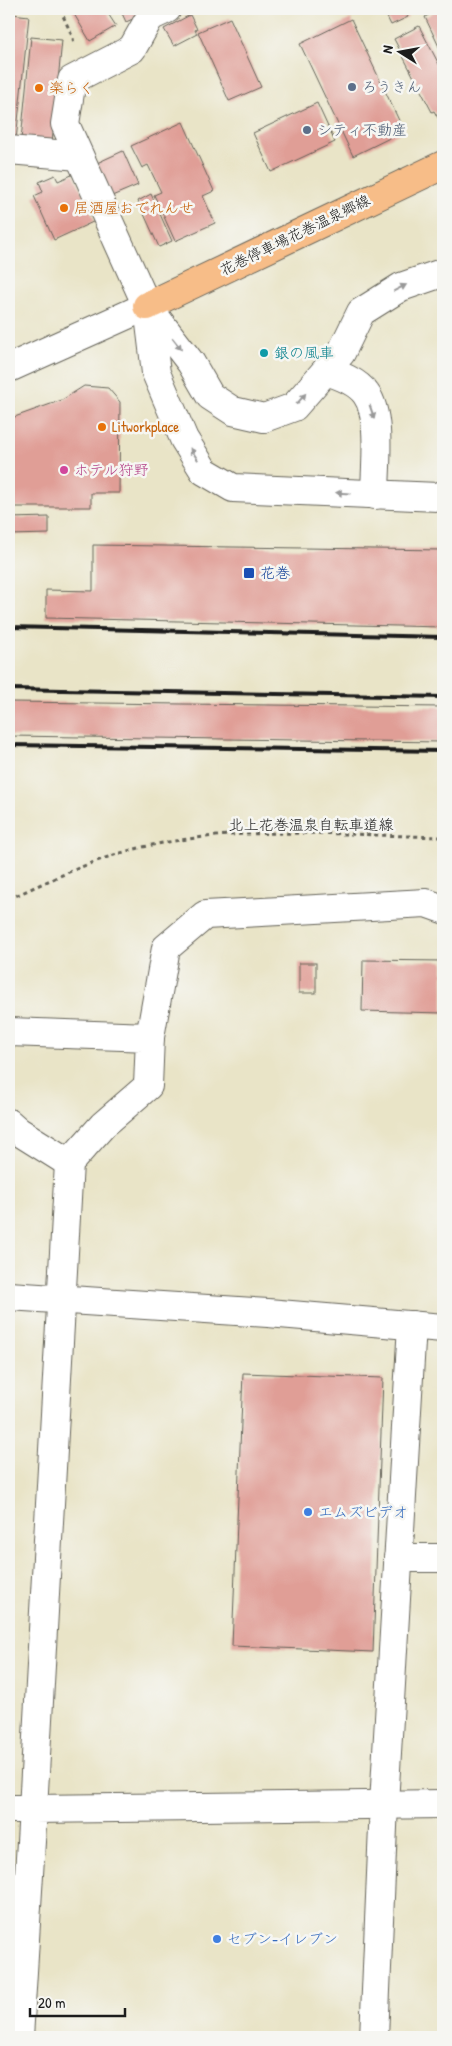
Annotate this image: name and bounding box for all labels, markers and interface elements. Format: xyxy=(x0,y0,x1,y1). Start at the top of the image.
north arrow xyxy=(374,28,424,78)
text: N xyxy=(377,43,397,55)
place label: ろうきん xyxy=(362,76,422,97)
place label: 楽らく xyxy=(49,77,94,98)
marker: ろうきん xyxy=(346,81,358,93)
marker: 楽らく xyxy=(33,82,45,94)
place label: シティ不動産 xyxy=(317,119,407,140)
marker: シティ不動産 xyxy=(301,124,313,136)
street label: 花巻停車場花巻温泉郷線 xyxy=(216,189,374,280)
place label: 居酒屋おでれんせ xyxy=(74,197,194,218)
marker: 居酒屋おでれんせ xyxy=(58,202,70,214)
one-way arrow xyxy=(393,284,407,292)
one-way arrow xyxy=(172,338,183,351)
place label: 銀の風車 xyxy=(274,342,334,363)
marker: 銀の風車 xyxy=(258,347,270,359)
one-way arrow xyxy=(295,393,306,406)
one-way arrow xyxy=(369,404,376,419)
place label: Litworkplace xyxy=(112,416,179,437)
marker: Litworkplace xyxy=(96,421,108,433)
one-way arrow xyxy=(189,448,199,461)
place label: ホテル狩野 xyxy=(74,459,148,480)
marker: ホテル狩野 xyxy=(58,464,70,476)
one-way arrow xyxy=(334,489,350,497)
place label: 花巻 xyxy=(260,562,291,583)
marker: 花巻 xyxy=(242,566,256,580)
street label: 北上花巻温泉自転車道線 xyxy=(228,814,394,835)
place label: エムズビデオ xyxy=(318,1501,408,1522)
marker: エムズビデオ xyxy=(302,1506,314,1518)
place label: セブン-イレブン xyxy=(227,1928,338,1949)
marker: セブン-イレブン xyxy=(211,1933,223,1945)
scale bar xyxy=(30,1986,125,2018)
text: 20 m xyxy=(38,1992,65,2013)

